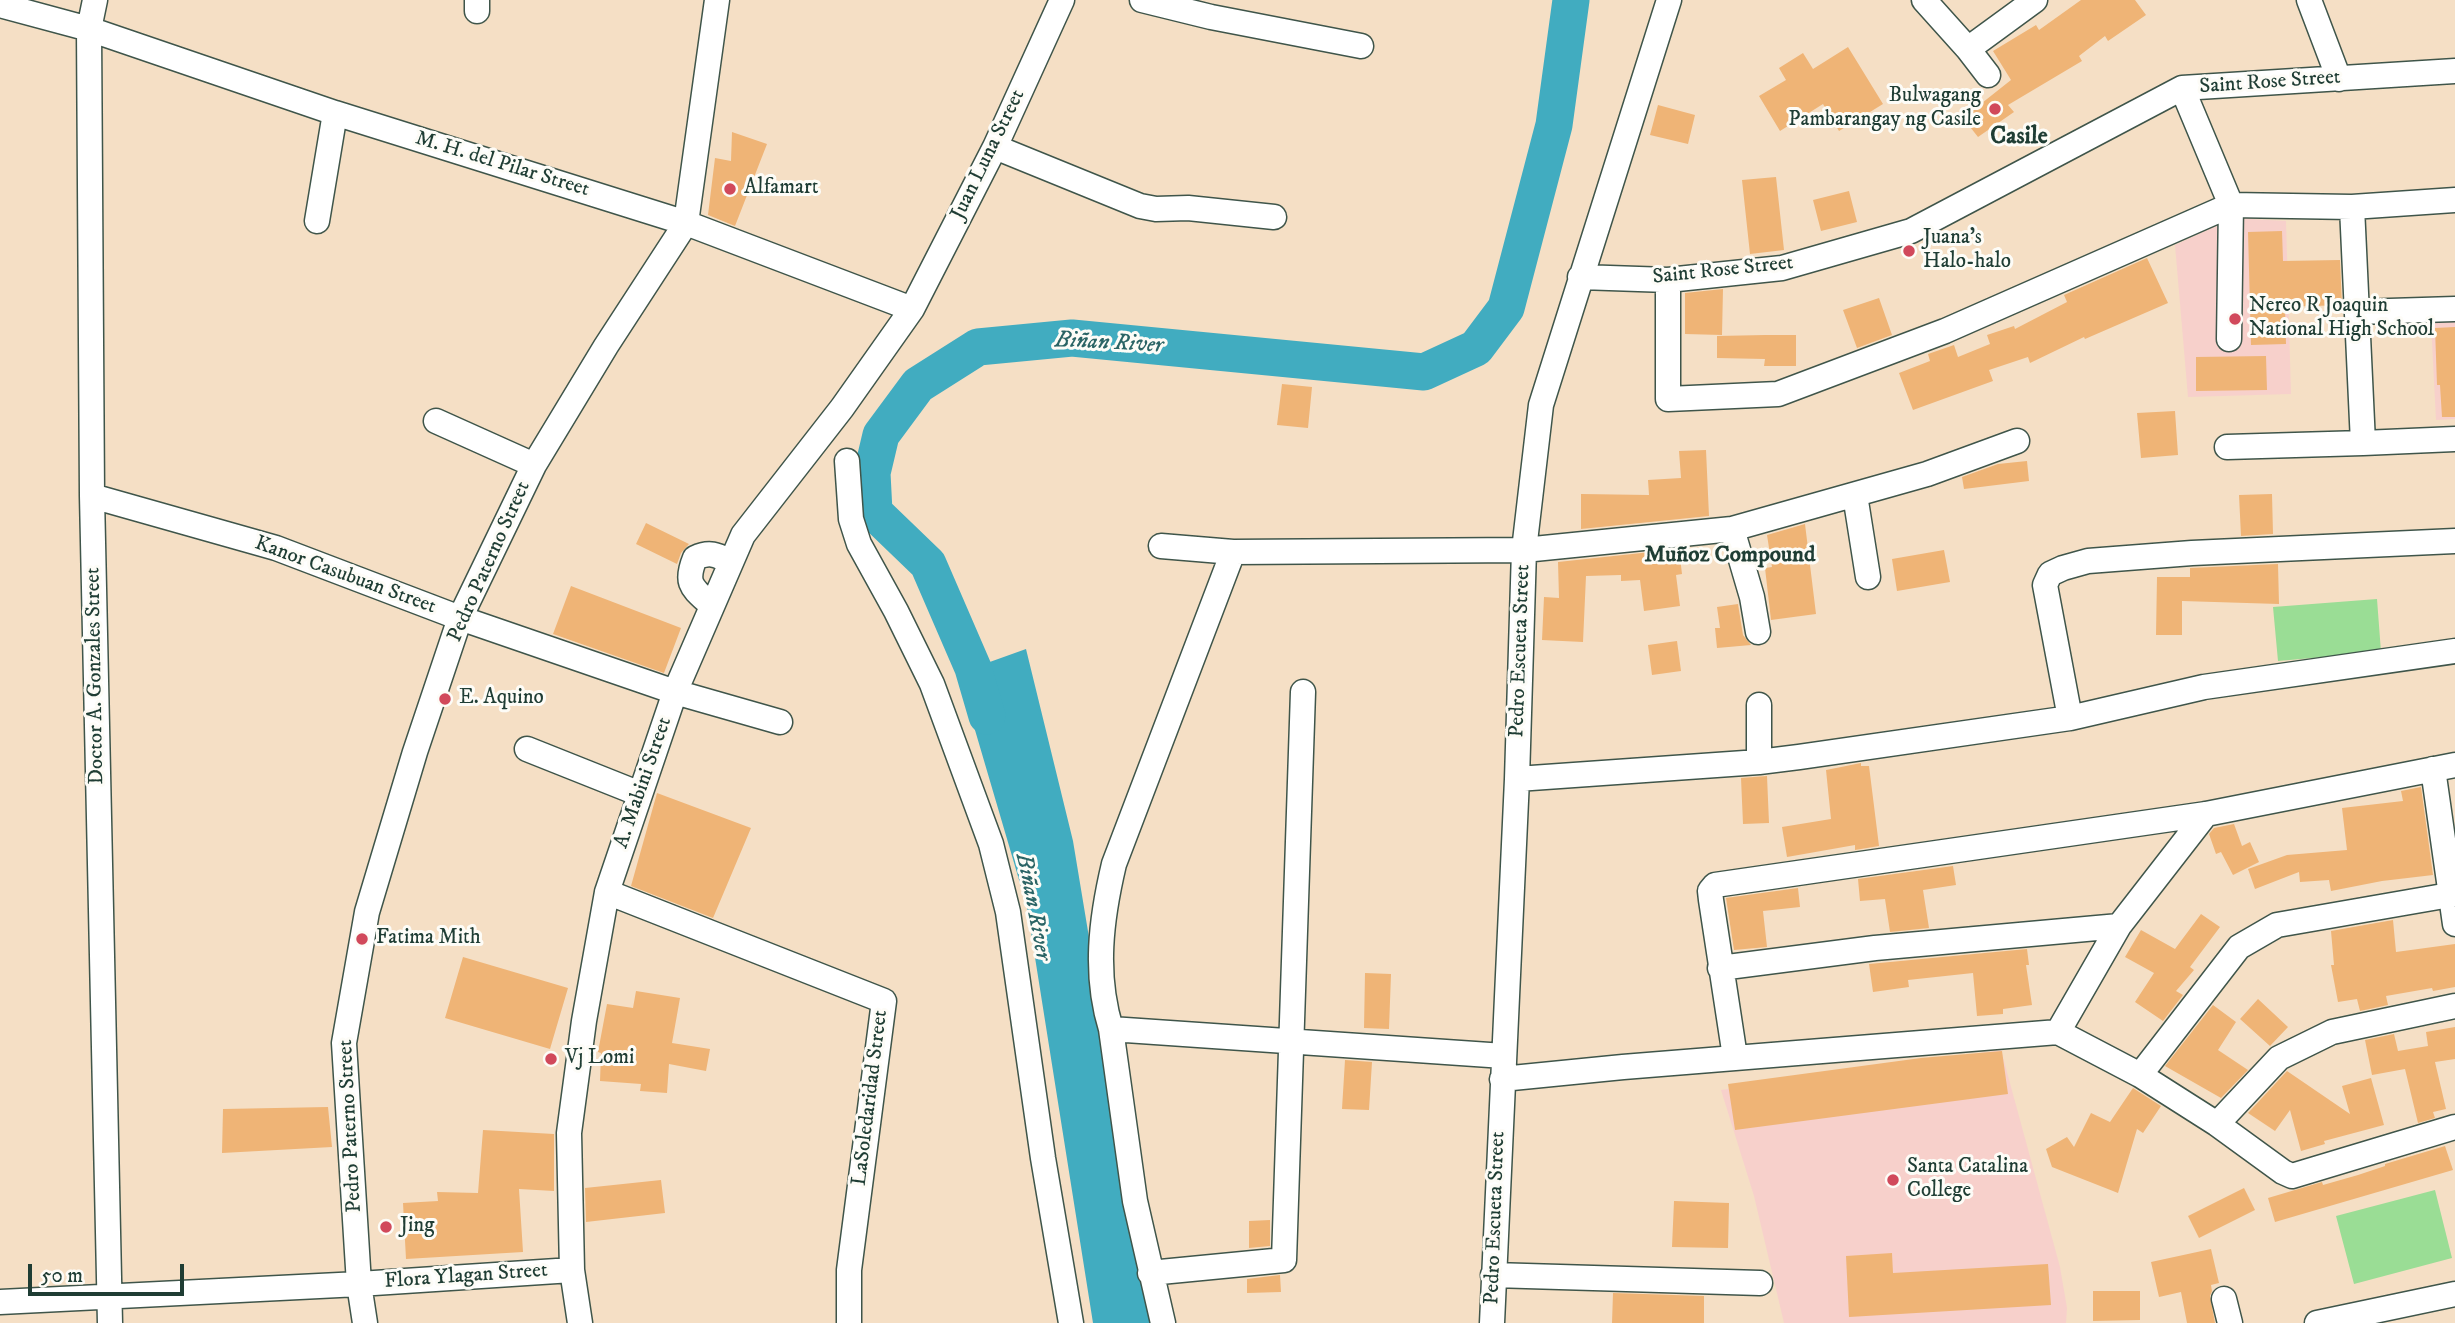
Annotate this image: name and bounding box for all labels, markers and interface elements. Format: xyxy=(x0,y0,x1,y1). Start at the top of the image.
street label: Saint Rose Street xyxy=(2199,65,2341,101)
place label: Bulwagang Pambarangay ng Casile xyxy=(1788,84,1981,134)
street label: Juan Luna Street xyxy=(947,86,1031,224)
marker: Bulwagang Pambarangay ng Casile xyxy=(1987,101,2003,117)
district label: Casile xyxy=(1990,124,2048,152)
street label: M. H. del Pilar Street xyxy=(412,127,592,203)
place label: Alfamart xyxy=(744,176,819,202)
marker: Alfamart xyxy=(722,181,738,197)
place label: Juana's Halo-halo xyxy=(1923,226,2011,276)
marker: Juana's Halo-halo xyxy=(1901,243,1917,259)
street label: Saint Rose Street xyxy=(1651,251,1795,291)
place label: Nereo R Joaquin National High School xyxy=(2249,294,2434,344)
marker: Nereo R Joaquin National High School xyxy=(2227,311,2243,327)
water label: Biñan River xyxy=(1054,327,1164,361)
street label: Pedro Paterno Street xyxy=(443,478,537,646)
street label: Kanor Casubuan Street xyxy=(251,531,439,621)
district label: Muñoz Compound xyxy=(1645,542,1815,570)
street label: Pedro Escueta Street xyxy=(1505,564,1537,738)
street label: Doctor A. Gonzales Street xyxy=(82,567,110,785)
place label: E. Aquino xyxy=(459,686,544,712)
marker: E. Aquino xyxy=(437,691,453,707)
street label: A. Mabini Street xyxy=(610,714,678,852)
water label: Biñan River xyxy=(1008,851,1056,963)
place label: Fatima Mith xyxy=(376,926,481,952)
marker: Fatima Mith xyxy=(354,931,370,947)
street label: LaSoledaridad Street xyxy=(848,1009,894,1187)
street label: Pedro Paterno Street xyxy=(334,1039,368,1213)
place label: Vj Lomi xyxy=(565,1046,634,1072)
marker: Vj Lomi xyxy=(543,1051,559,1067)
street label: Pedro Escueta Street xyxy=(1480,1131,1512,1305)
place label: Santa Catalina College xyxy=(1907,1155,2028,1205)
marker: Santa Catalina College xyxy=(1885,1172,1901,1188)
place label: Jing xyxy=(400,1214,435,1240)
marker: Jing xyxy=(378,1219,394,1235)
scale bar xyxy=(32,1250,187,1294)
street label: Flora Ylagan Street xyxy=(384,1259,548,1295)
text: 50 m xyxy=(41,1263,83,1289)

